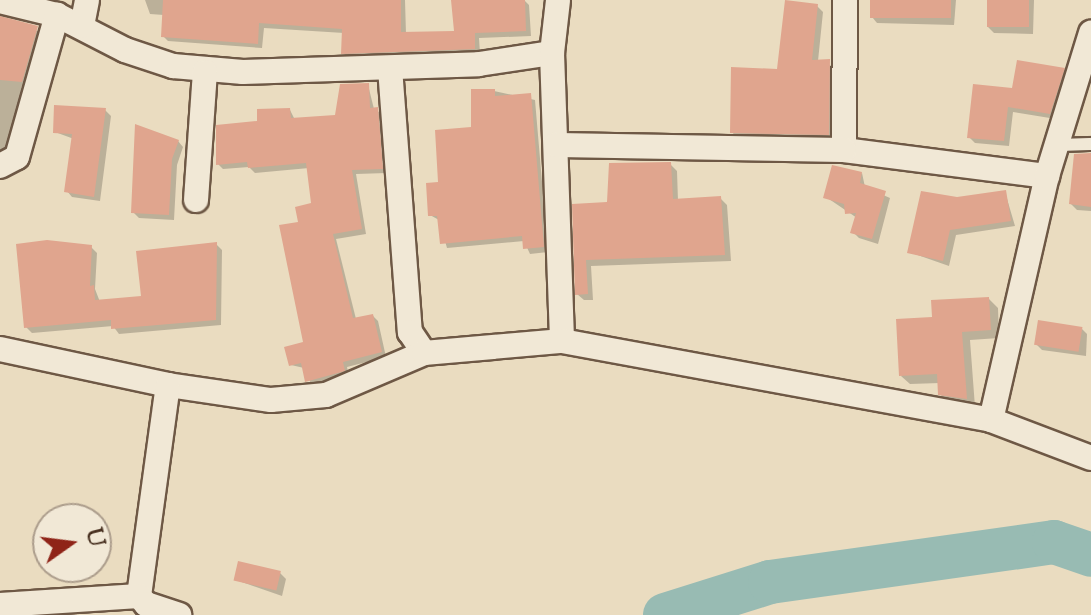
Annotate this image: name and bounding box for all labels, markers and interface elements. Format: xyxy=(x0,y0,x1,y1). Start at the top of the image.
north arrow xyxy=(32,503,112,583)
text: U xyxy=(76,525,111,550)

